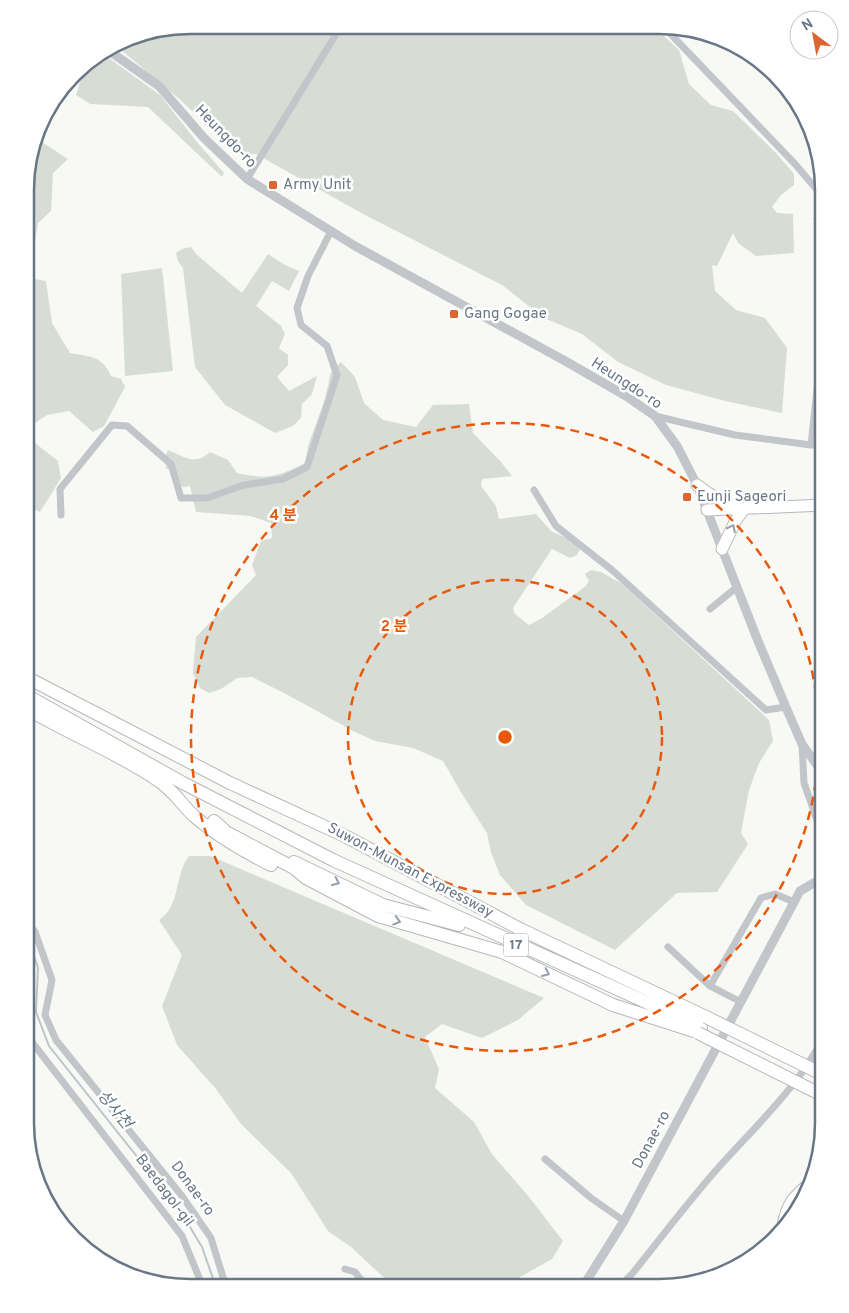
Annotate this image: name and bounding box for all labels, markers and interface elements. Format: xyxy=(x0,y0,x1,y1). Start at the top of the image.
north arrow xyxy=(789,10,839,60)
text: N xyxy=(799,15,817,35)
street label: Heungdo-ro xyxy=(190,101,260,173)
place label: Army Unit xyxy=(283,176,351,195)
marker: Army Unit xyxy=(267,179,279,191)
place label: Gang Gogae xyxy=(464,305,547,324)
marker: Gang Gogae xyxy=(448,308,460,320)
street label: Heungdo-ro xyxy=(587,354,665,414)
place label: Eunji Sageori xyxy=(697,488,786,507)
marker: Eunji Sageori xyxy=(681,491,693,503)
text: 4 분 xyxy=(269,507,297,526)
one-way arrow xyxy=(726,524,736,533)
text: 2 분 xyxy=(381,618,408,637)
centre of rings xyxy=(496,728,514,746)
street label: Suwon-Munsan Expressway xyxy=(324,819,496,923)
one-way arrow xyxy=(330,876,339,886)
one-way arrow xyxy=(392,916,400,926)
road number: 17 xyxy=(504,934,528,956)
one-way arrow xyxy=(541,967,550,977)
water label: 성사천 xyxy=(92,1087,137,1135)
street label: Donae-ro xyxy=(629,1108,675,1172)
street label: Baedagol-gil xyxy=(131,1151,197,1231)
street label: Donae-ro xyxy=(166,1158,218,1220)

